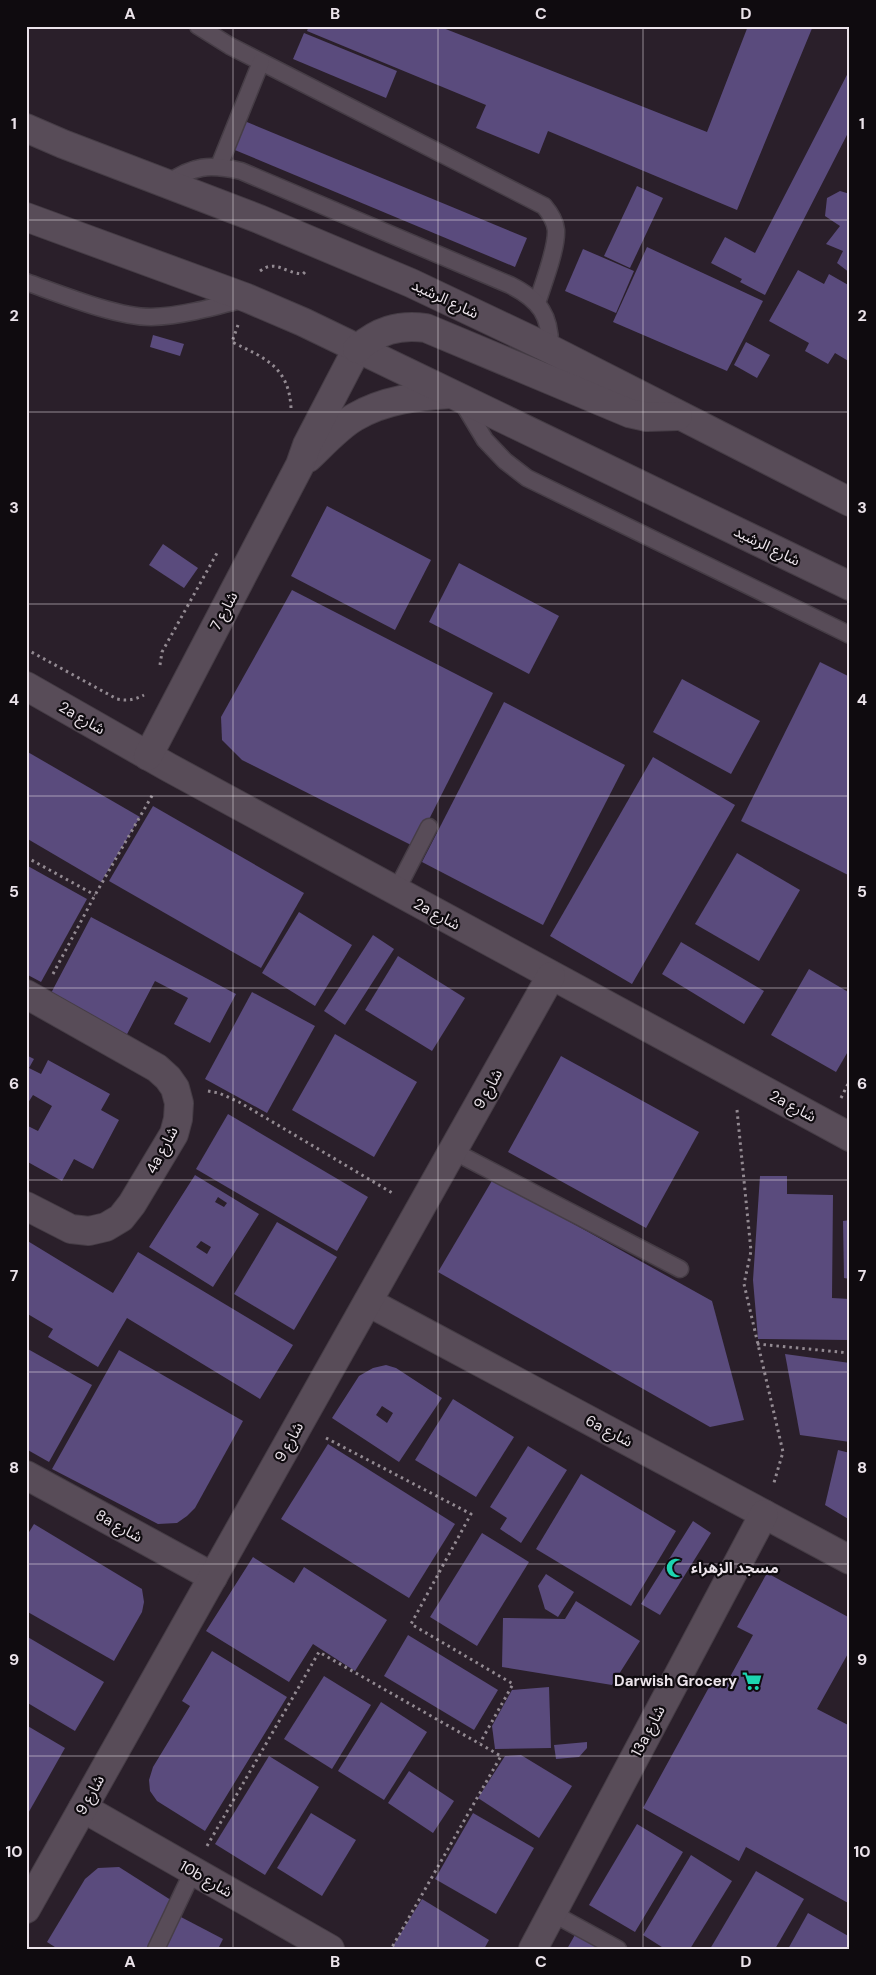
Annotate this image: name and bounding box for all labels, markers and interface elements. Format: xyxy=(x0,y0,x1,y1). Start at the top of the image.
text: A xyxy=(124,3,136,24)
text: B xyxy=(330,3,340,24)
text: C xyxy=(535,3,547,24)
text: D xyxy=(740,3,752,24)
text: 1 xyxy=(11,113,17,134)
text: 1 xyxy=(859,113,865,134)
street label: شارع الرشيد xyxy=(408,275,482,325)
text: 2 xyxy=(9,305,19,326)
text: 2 xyxy=(857,305,867,326)
text: 3 xyxy=(9,497,19,518)
text: 3 xyxy=(857,497,867,518)
street label: شارع الرشيد xyxy=(730,521,804,573)
street label: شارع 7 xyxy=(205,588,244,635)
text: 4 xyxy=(9,689,19,710)
text: 4 xyxy=(857,689,867,710)
street label: 2a شارع xyxy=(54,697,109,741)
text: 5 xyxy=(9,881,19,902)
text: 5 xyxy=(857,881,867,902)
street label: 2a شارع xyxy=(409,893,464,936)
street label: شارع 9 xyxy=(469,1065,509,1113)
text: 6 xyxy=(9,1073,19,1094)
text: 6 xyxy=(857,1073,867,1094)
street label: 2a شارع xyxy=(765,1085,820,1128)
street label: 4a شارع xyxy=(141,1123,185,1178)
text: 7 xyxy=(10,1265,19,1286)
text: 7 xyxy=(858,1265,867,1286)
street label: 6a شارع xyxy=(581,1410,636,1454)
street label: شارع 9 xyxy=(270,1418,310,1466)
text: 8 xyxy=(9,1457,19,1478)
text: 8 xyxy=(857,1457,867,1478)
street label: 8a شارع xyxy=(91,1505,146,1549)
mosque icon: مسجد الزهراء xyxy=(665,1557,687,1579)
place label: مسجد الزهراء xyxy=(691,1558,779,1578)
text: 9 xyxy=(9,1649,19,1670)
text: 9 xyxy=(857,1649,867,1670)
supermarket icon: Darwish Grocery xyxy=(741,1670,763,1692)
place label: Darwish Grocery xyxy=(614,1671,737,1691)
street label: 13a شارع xyxy=(626,1702,672,1761)
street label: شارع 9 xyxy=(71,1771,111,1819)
text: 10 xyxy=(5,1841,23,1862)
text: 10 xyxy=(853,1841,871,1862)
street label: 10b شارع xyxy=(175,1856,236,1904)
text: A xyxy=(124,1951,136,1972)
text: B xyxy=(330,1951,340,1972)
text: C xyxy=(535,1951,547,1972)
text: D xyxy=(740,1951,752,1972)

